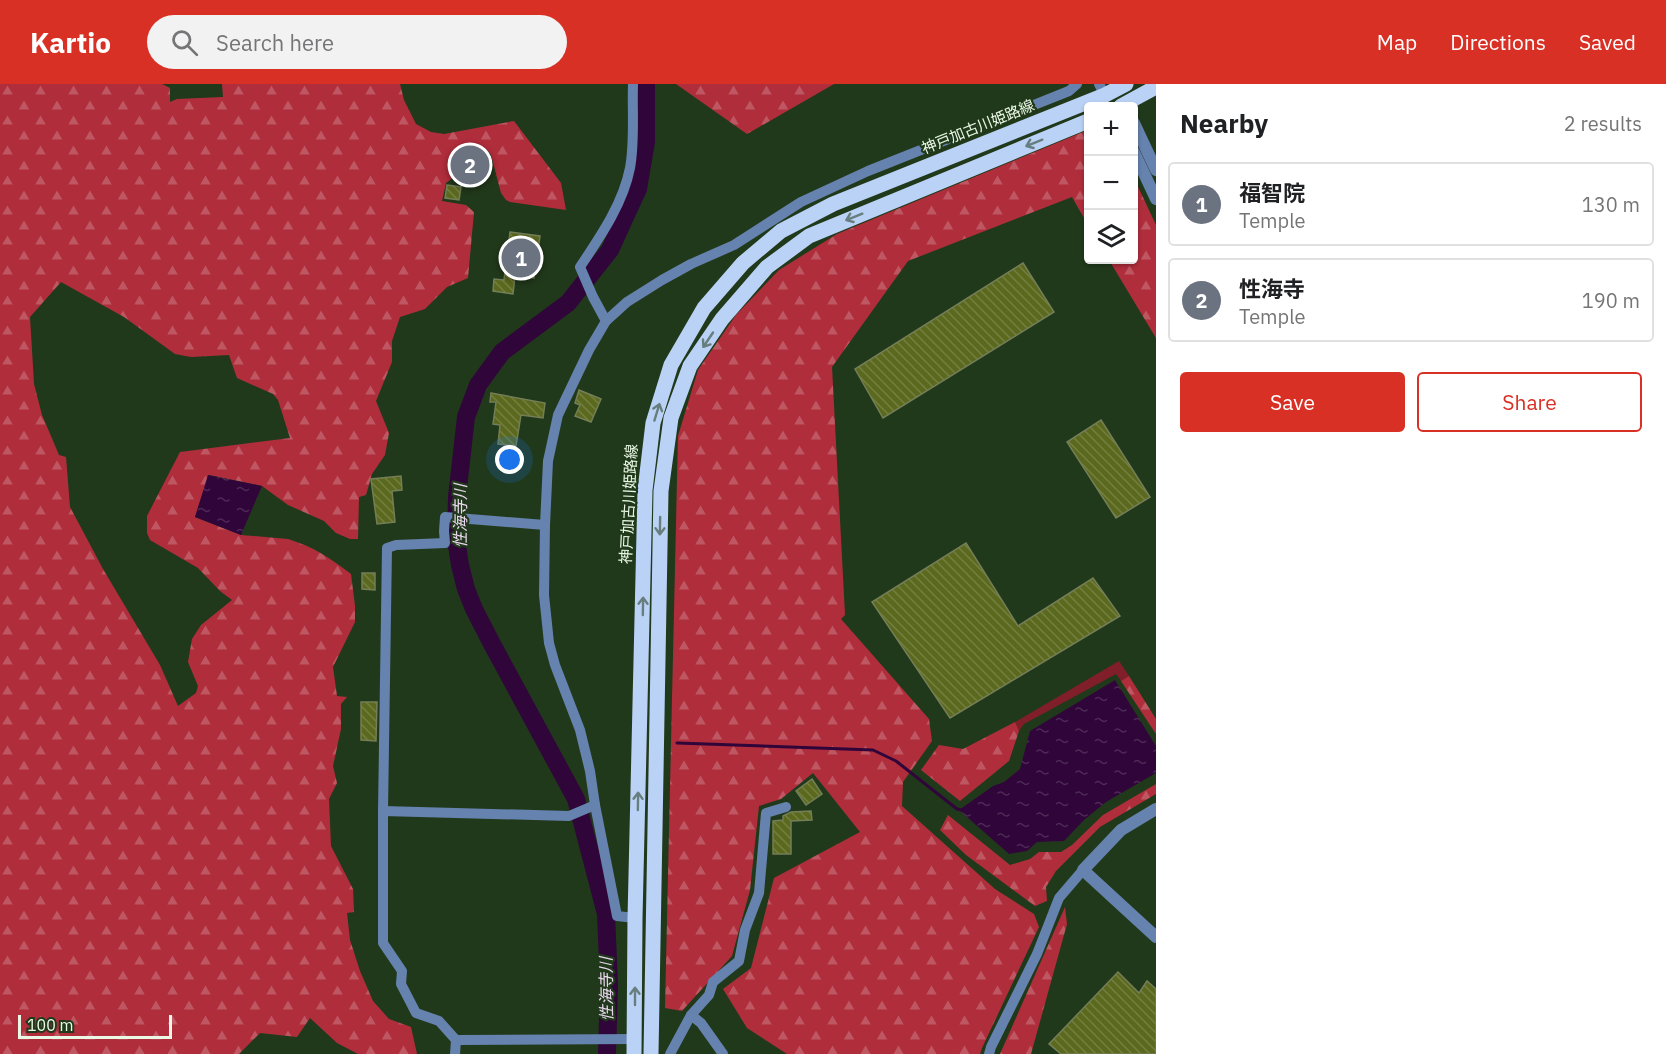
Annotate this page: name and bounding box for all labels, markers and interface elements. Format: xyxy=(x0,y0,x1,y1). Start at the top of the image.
search box xyxy=(147,15,567,69)
text: Kartio xyxy=(30,24,111,61)
icon: search xyxy=(168,26,201,59)
text: Search here xyxy=(216,28,334,57)
text: Map xyxy=(1377,28,1417,56)
text: Directions xyxy=(1450,28,1546,56)
text: Saved xyxy=(1579,28,1636,56)
street label: 神戸加古川姫路線 xyxy=(919,95,1037,158)
map controls xyxy=(1084,102,1138,264)
button: + xyxy=(1084,102,1138,156)
text: Nearby xyxy=(1180,106,1268,140)
text: 2 results xyxy=(1564,110,1642,137)
one-way arrow xyxy=(1026,139,1044,150)
pin: 2 xyxy=(450,142,490,188)
button: − xyxy=(1084,156,1138,210)
text: 福智院 xyxy=(1239,178,1305,207)
text: 1 xyxy=(1196,191,1208,218)
text: 130 m xyxy=(1582,191,1640,218)
text: Temple xyxy=(1239,207,1306,234)
button: layers xyxy=(1084,210,1138,264)
one-way arrow xyxy=(845,212,864,223)
pin: 1 xyxy=(502,236,540,280)
text: 性海寺 xyxy=(1239,274,1305,303)
text: 2 xyxy=(1196,287,1208,314)
text: 190 m xyxy=(1582,287,1640,314)
text: Temple xyxy=(1239,303,1306,330)
one-way arrow xyxy=(701,331,713,348)
button: Save xyxy=(1180,372,1405,432)
button: Share xyxy=(1417,372,1642,432)
one-way arrow xyxy=(652,403,663,422)
street label: 神戸加古川姫路線 xyxy=(616,444,641,564)
your location xyxy=(495,445,524,474)
water label: 性海寺川 xyxy=(450,482,470,548)
one-way arrow xyxy=(655,515,666,535)
one-way arrow xyxy=(637,596,648,616)
one-way arrow xyxy=(632,791,644,811)
water label: 性海寺川 xyxy=(595,955,617,1021)
one-way arrow xyxy=(629,986,641,1006)
scale bar xyxy=(18,1012,172,1040)
text: 100 m xyxy=(27,1015,74,1035)

